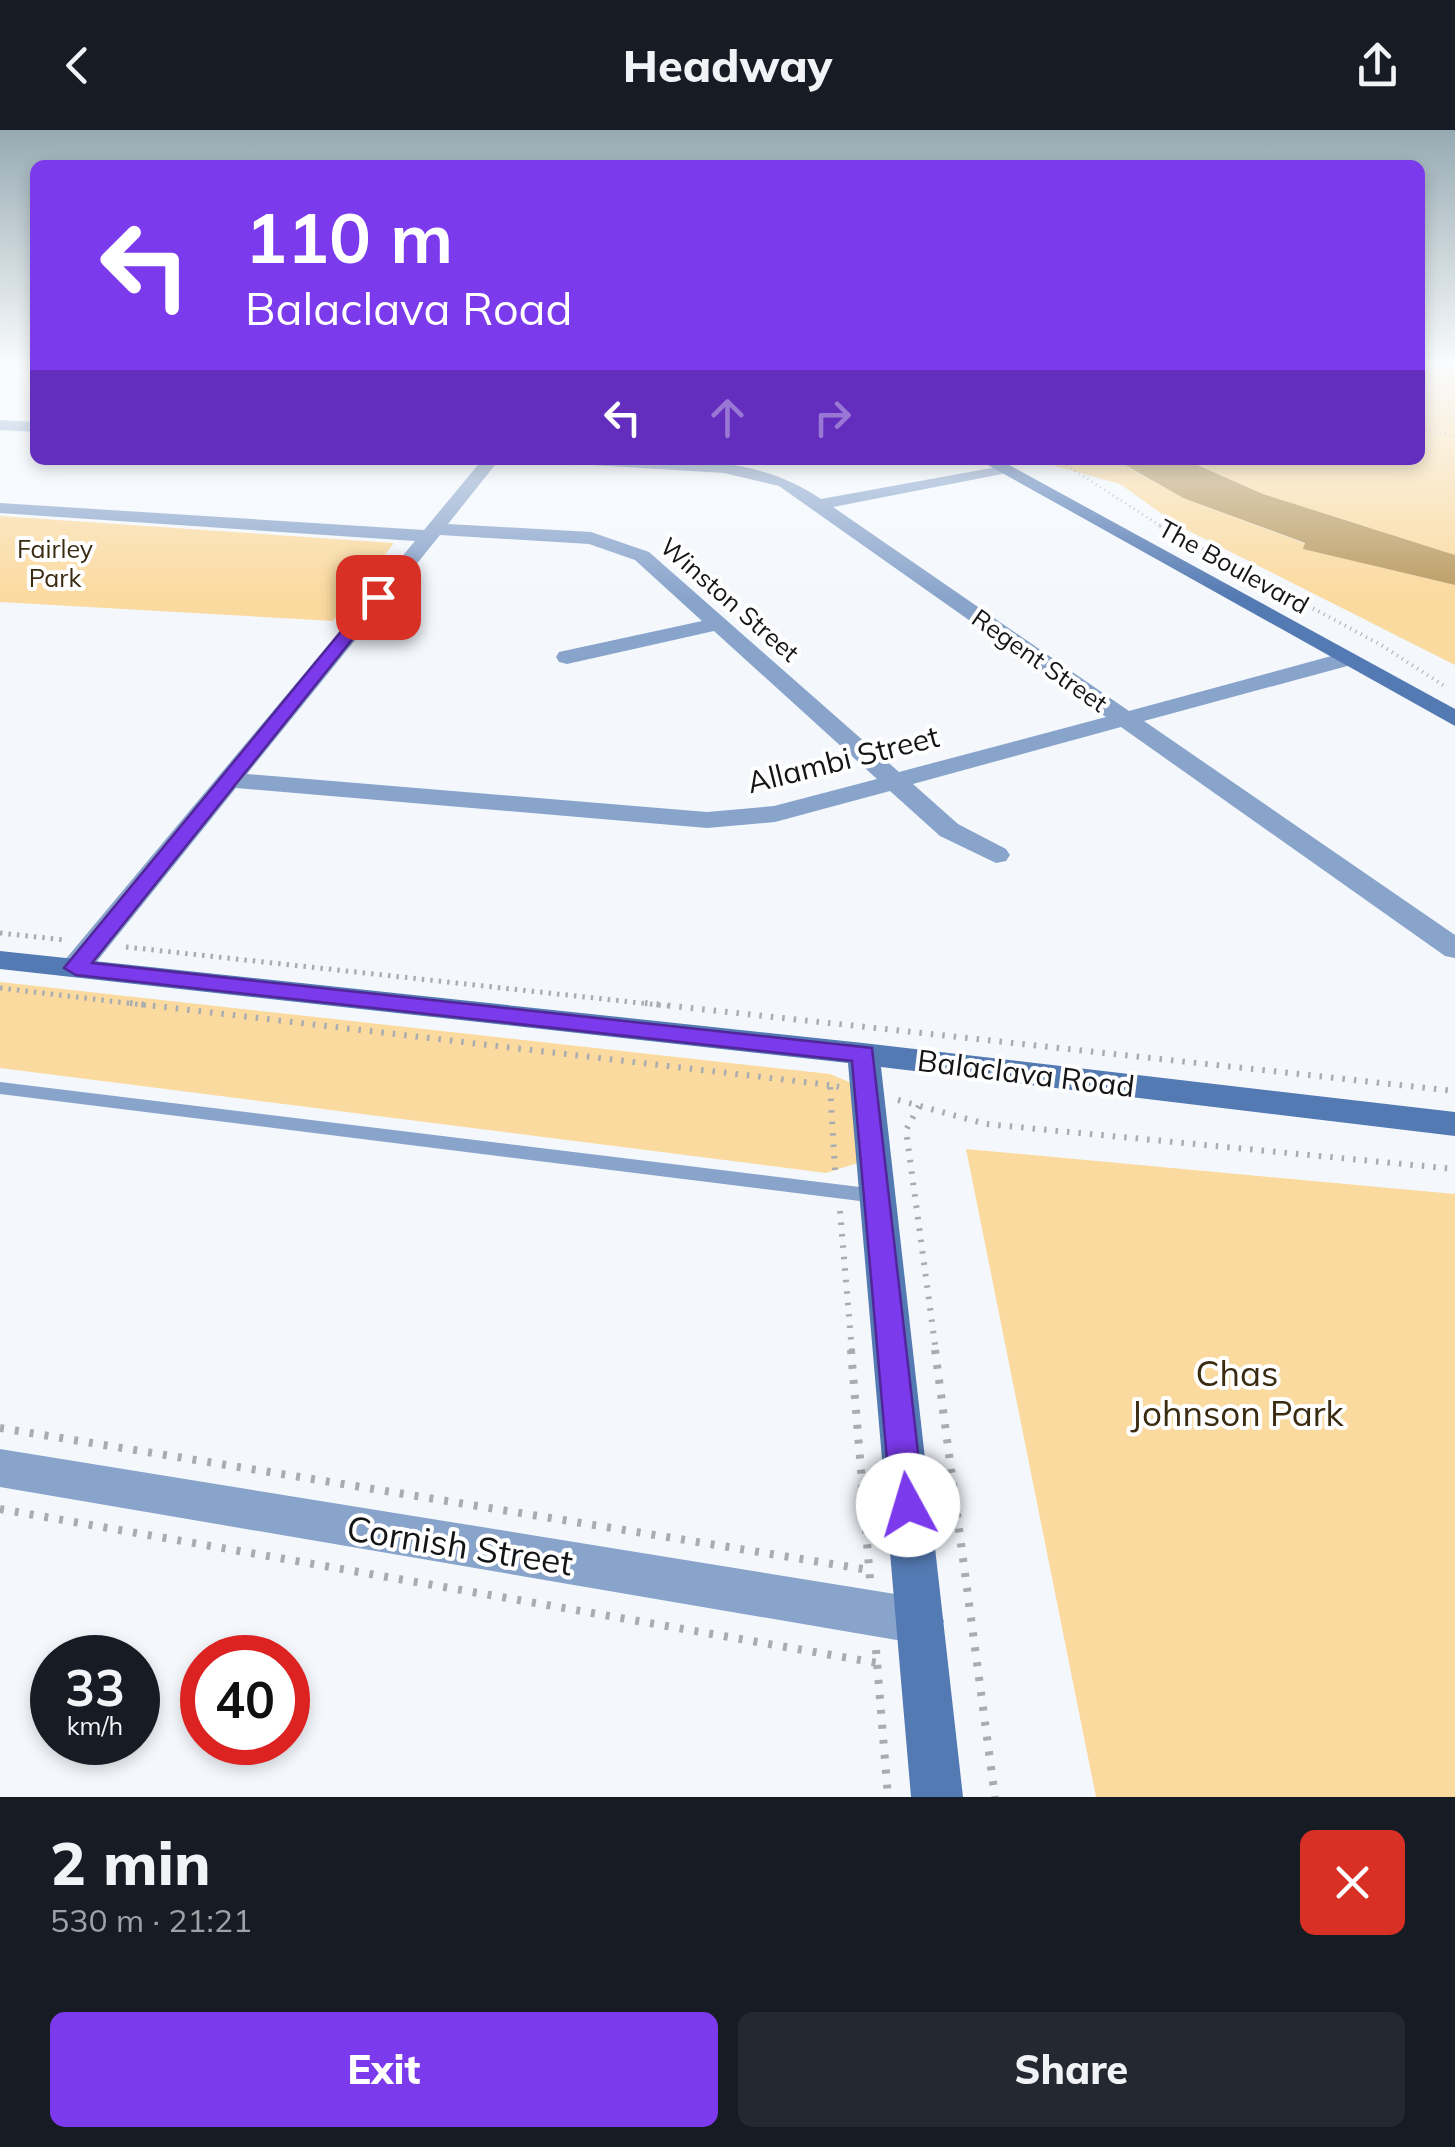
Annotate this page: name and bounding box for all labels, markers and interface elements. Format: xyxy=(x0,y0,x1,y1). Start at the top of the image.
text: Headway xyxy=(623,37,832,93)
icon: back xyxy=(50,38,105,93)
icon: share xyxy=(1350,38,1405,93)
text: 110 m xyxy=(245,193,453,281)
icon: left xyxy=(80,200,210,330)
text: Balaclava Road xyxy=(245,280,573,336)
icon: left xyxy=(595,390,650,445)
icon: ahead xyxy=(700,390,755,445)
icon: right xyxy=(805,390,860,445)
street label: The Boulevard xyxy=(1153,512,1315,620)
street label: Winston Street xyxy=(654,530,806,668)
park label: Fairley Park xyxy=(17,533,93,593)
pin xyxy=(336,555,421,640)
icon: arrive xyxy=(351,570,406,625)
street label: Regent Street xyxy=(966,602,1114,718)
street label: Allambi Street xyxy=(743,717,943,801)
street label: Balaclava Road xyxy=(915,1041,1137,1105)
park label: Chas Johnson Park xyxy=(1130,1351,1345,1435)
position arrow xyxy=(856,1453,960,1557)
street label: Cornish Street xyxy=(344,1505,576,1585)
speed limit sign: 40 xyxy=(180,1635,310,1765)
text: 33 xyxy=(65,1656,125,1719)
text: km/h xyxy=(67,1710,123,1741)
text: 2 min xyxy=(50,1825,211,1900)
button: close xyxy=(1300,1830,1405,1935)
text: 530 m · 21:21 xyxy=(50,1900,252,1940)
button: Exit xyxy=(50,2012,718,2127)
button: Share xyxy=(738,2012,1405,2127)

